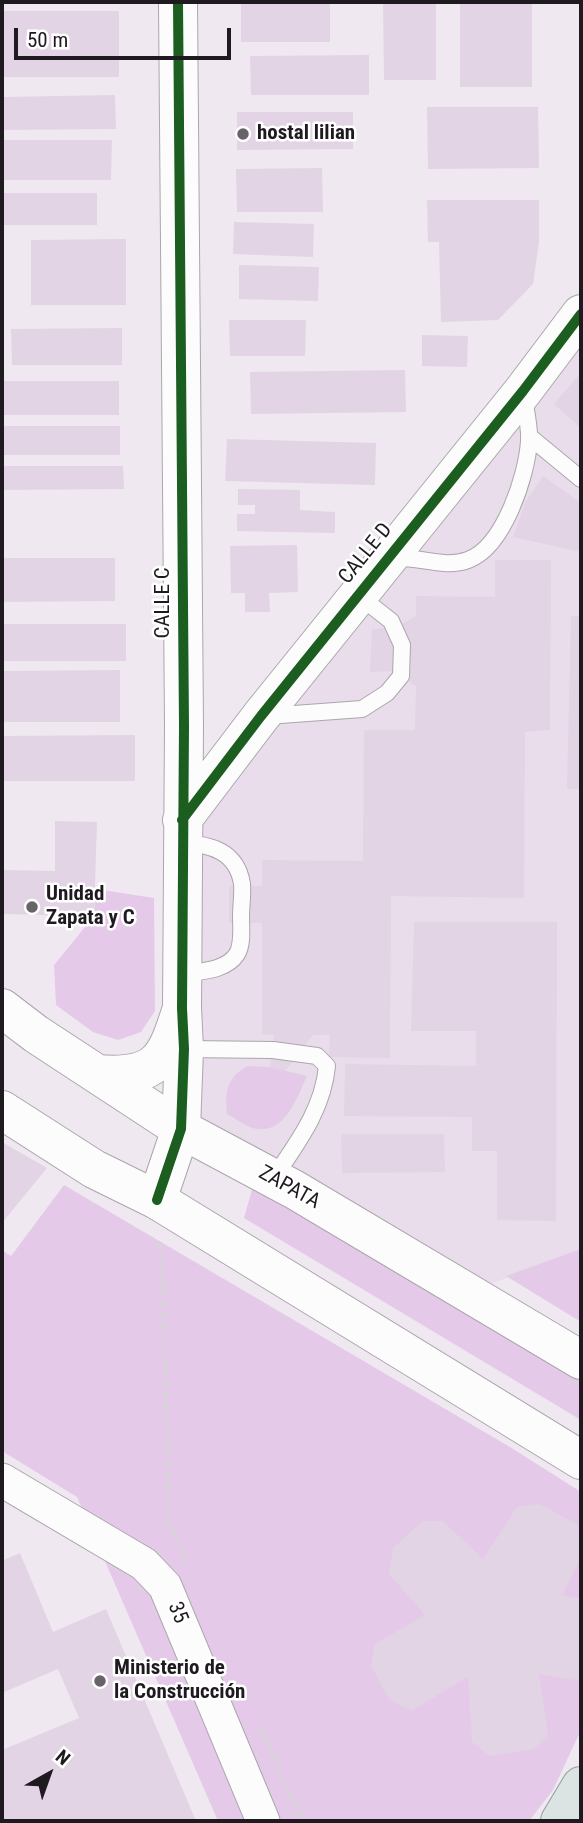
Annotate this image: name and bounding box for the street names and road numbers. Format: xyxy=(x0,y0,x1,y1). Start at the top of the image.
street label: CALLE D xyxy=(334,518,398,590)
street label: CALLE C xyxy=(151,567,177,639)
street label: ZAPATA xyxy=(254,1161,324,1215)
street label: 35 xyxy=(161,1599,193,1627)

